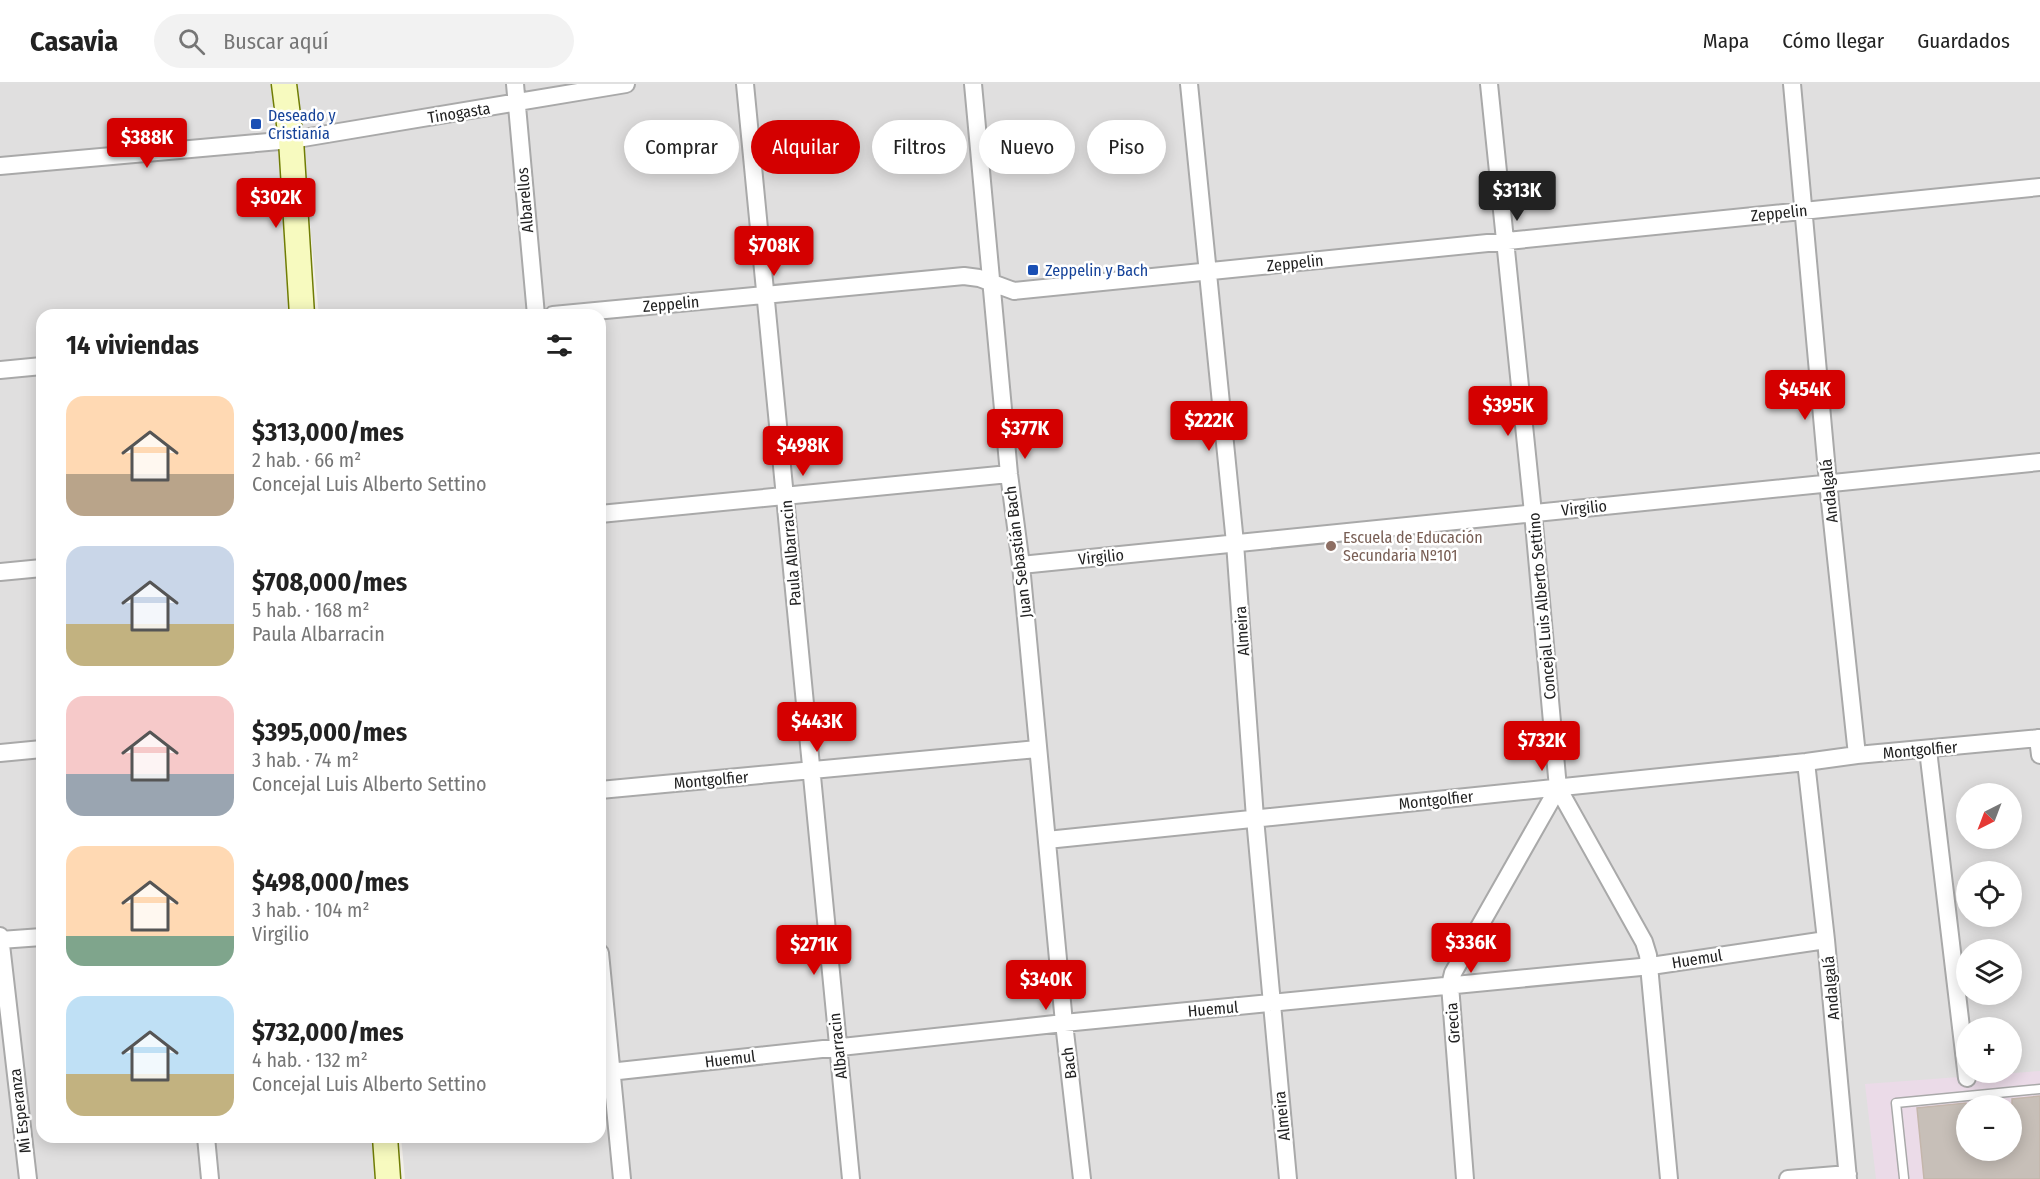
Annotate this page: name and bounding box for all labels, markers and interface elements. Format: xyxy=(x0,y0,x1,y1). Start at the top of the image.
search box xyxy=(154,14,574,68)
text: Casavia xyxy=(30,25,118,58)
icon: search xyxy=(175,25,208,58)
text: Buscar aquí xyxy=(223,28,329,55)
text: Mapa xyxy=(1703,28,1749,54)
text: Cómo llegar xyxy=(1782,28,1884,54)
text: Guardados xyxy=(1917,28,2010,54)
street label: Tinogasta xyxy=(426,99,492,127)
place label: Deseado y Cristianía xyxy=(268,106,336,143)
marker: Deseado y Cristianía xyxy=(249,117,263,131)
pin: $388K xyxy=(105,118,189,169)
chip: Comprar xyxy=(624,120,739,174)
chip: Alquilar xyxy=(751,120,860,174)
chip: Filtros xyxy=(872,120,967,174)
chip: Nuevo xyxy=(979,120,1075,174)
chip: Piso xyxy=(1087,120,1166,174)
text: $388K xyxy=(121,125,173,149)
street label: Albarellos xyxy=(513,166,537,233)
pin: $313K xyxy=(1475,171,1559,222)
pin: $302K xyxy=(234,178,318,229)
text: $313K xyxy=(1493,178,1541,202)
text: $302K xyxy=(250,185,302,209)
street label: Zeppelin xyxy=(1750,201,1808,225)
pin: $708K xyxy=(732,226,816,277)
text: $708K xyxy=(748,233,800,257)
street label: Zeppelin xyxy=(1266,251,1324,275)
place label: Zeppelin y Bach xyxy=(1045,261,1148,280)
marker: Zeppelin y Bach xyxy=(1026,263,1040,277)
street label: Zeppelin xyxy=(642,292,700,316)
icon: filters xyxy=(543,329,576,362)
text: 14 viviendas xyxy=(66,330,199,361)
pin: $454K xyxy=(1763,370,1847,421)
text: $454K xyxy=(1779,377,1831,401)
pin: $395K xyxy=(1466,386,1550,437)
text: $395K xyxy=(1482,393,1534,417)
pin: $222K xyxy=(1167,401,1251,452)
text: $222K xyxy=(1184,408,1234,432)
pin: $377K xyxy=(983,409,1067,460)
text: $377K xyxy=(1001,416,1049,440)
text: $313,000/mes xyxy=(252,417,404,448)
icon: home xyxy=(114,420,186,492)
pin: $498K xyxy=(761,426,845,477)
text: $498K xyxy=(777,433,829,457)
text: 2 hab. · 66 m² xyxy=(252,448,361,472)
street label: Andalgalá xyxy=(1816,458,1842,524)
text: Concejal Luis Alberto Settino xyxy=(252,472,487,496)
street label: Juan Sebastián Bach xyxy=(1000,485,1036,619)
street label: Virgilio xyxy=(1560,496,1608,520)
street label: Paula Albarracin xyxy=(777,499,805,607)
street label: Concejal Luis Alberto Settino xyxy=(1524,512,1560,700)
place label: Escuela de Educación Secundaria Nº101 xyxy=(1343,528,1483,565)
marker: Escuela de Educación Secundaria Nº101 xyxy=(1324,539,1338,553)
street label: Virgilio xyxy=(1077,545,1125,569)
text: $708,000/mes xyxy=(252,567,407,598)
icon: home xyxy=(114,570,186,642)
text: 5 hab. · 168 m² xyxy=(252,598,369,622)
street label: Almeira xyxy=(1231,605,1253,657)
text: Paula Albarracin xyxy=(252,622,385,646)
pin: $443K xyxy=(775,702,859,753)
text: $443K xyxy=(791,709,843,733)
text: $395,000/mes xyxy=(252,717,407,748)
icon: home xyxy=(114,720,186,792)
pin: $732K xyxy=(1500,721,1584,772)
text: $732K xyxy=(1518,728,1566,752)
street label: Montgolfier xyxy=(1882,737,1959,763)
text: 3 hab. · 74 m² xyxy=(252,748,359,772)
street label: Montgolfier xyxy=(673,767,750,793)
text: Concejal Luis Alberto Settino xyxy=(252,772,487,796)
north arrow xyxy=(1956,783,2022,849)
map controls xyxy=(1956,783,2022,1161)
street label: Montgolfier xyxy=(1398,787,1475,813)
button: locate xyxy=(1956,861,2022,927)
text: $498,000/mes xyxy=(252,867,409,898)
icon: home xyxy=(114,870,186,942)
text: 3 hab. · 104 m² xyxy=(252,898,370,922)
text: Virgilio xyxy=(252,922,309,946)
pin: $336K xyxy=(1429,923,1513,974)
pin: $271K xyxy=(772,925,856,976)
text: $336K xyxy=(1446,930,1496,954)
text: $271K xyxy=(790,932,838,956)
button: layers xyxy=(1956,939,2022,1005)
street label: Huemul xyxy=(1670,946,1724,972)
street label: Andalgalá xyxy=(1819,955,1843,1021)
pin: $340K xyxy=(1004,960,1088,1011)
text: $340K xyxy=(1020,967,1072,991)
street label: Huemul xyxy=(1187,997,1239,1021)
street label: Grecia xyxy=(1442,1002,1464,1044)
street label: Albarracin xyxy=(825,1012,851,1080)
text: $732,000/mes xyxy=(252,1017,404,1048)
button: + xyxy=(1956,1017,2022,1083)
icon: home xyxy=(114,1020,186,1092)
street label: Huemul xyxy=(704,1046,756,1072)
street label: Bach xyxy=(1058,1046,1080,1080)
text: 4 hab. · 132 m² xyxy=(252,1048,368,1072)
street label: Mi Esperanza xyxy=(5,1067,35,1154)
text: Concejal Luis Alberto Settino xyxy=(252,1072,487,1096)
street label: Almeira xyxy=(1270,1090,1294,1142)
button: − xyxy=(1956,1095,2022,1161)

